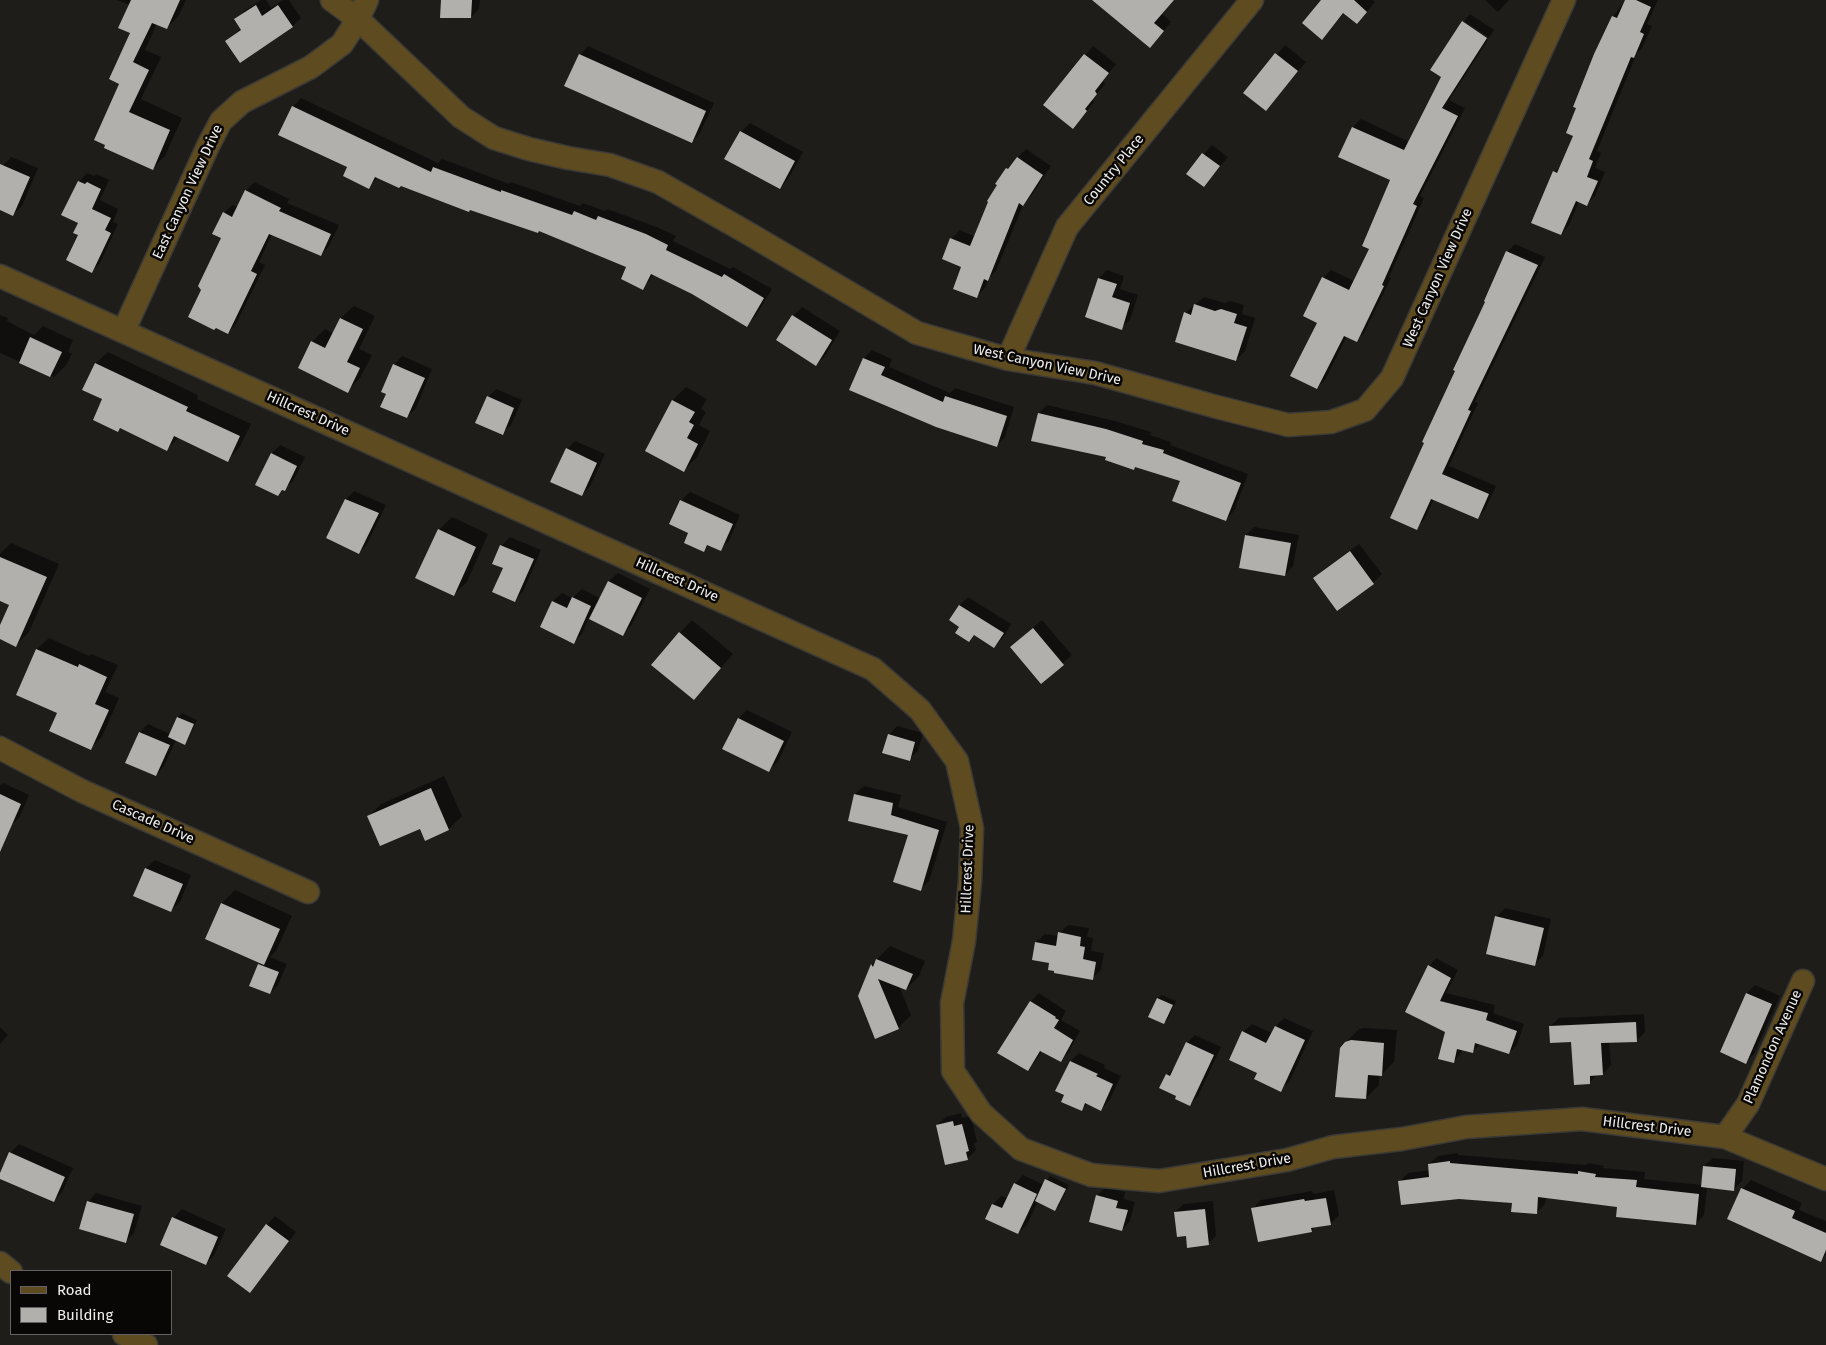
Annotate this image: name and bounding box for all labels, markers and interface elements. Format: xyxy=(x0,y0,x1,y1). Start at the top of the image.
street label: East Canyon View Drive xyxy=(149,122,227,262)
street label: Country Place xyxy=(1080,131,1148,209)
street label: West Canyon View Drive xyxy=(1400,206,1476,350)
street label: West Canyon View Drive xyxy=(972,341,1122,389)
street label: Hillcrest Drive xyxy=(264,388,352,440)
street label: Hillcrest Drive xyxy=(633,554,721,606)
street label: Cascade Drive xyxy=(109,796,197,848)
street label: Hillcrest Drive xyxy=(958,824,978,914)
street label: Plamondon Avenue xyxy=(1740,987,1806,1107)
street label: Hillcrest Drive xyxy=(1602,1113,1692,1141)
street label: Hillcrest Drive xyxy=(1202,1150,1292,1182)
legend xyxy=(10,1270,172,1335)
text: Road xyxy=(57,1281,92,1299)
text: Building xyxy=(57,1306,113,1324)

